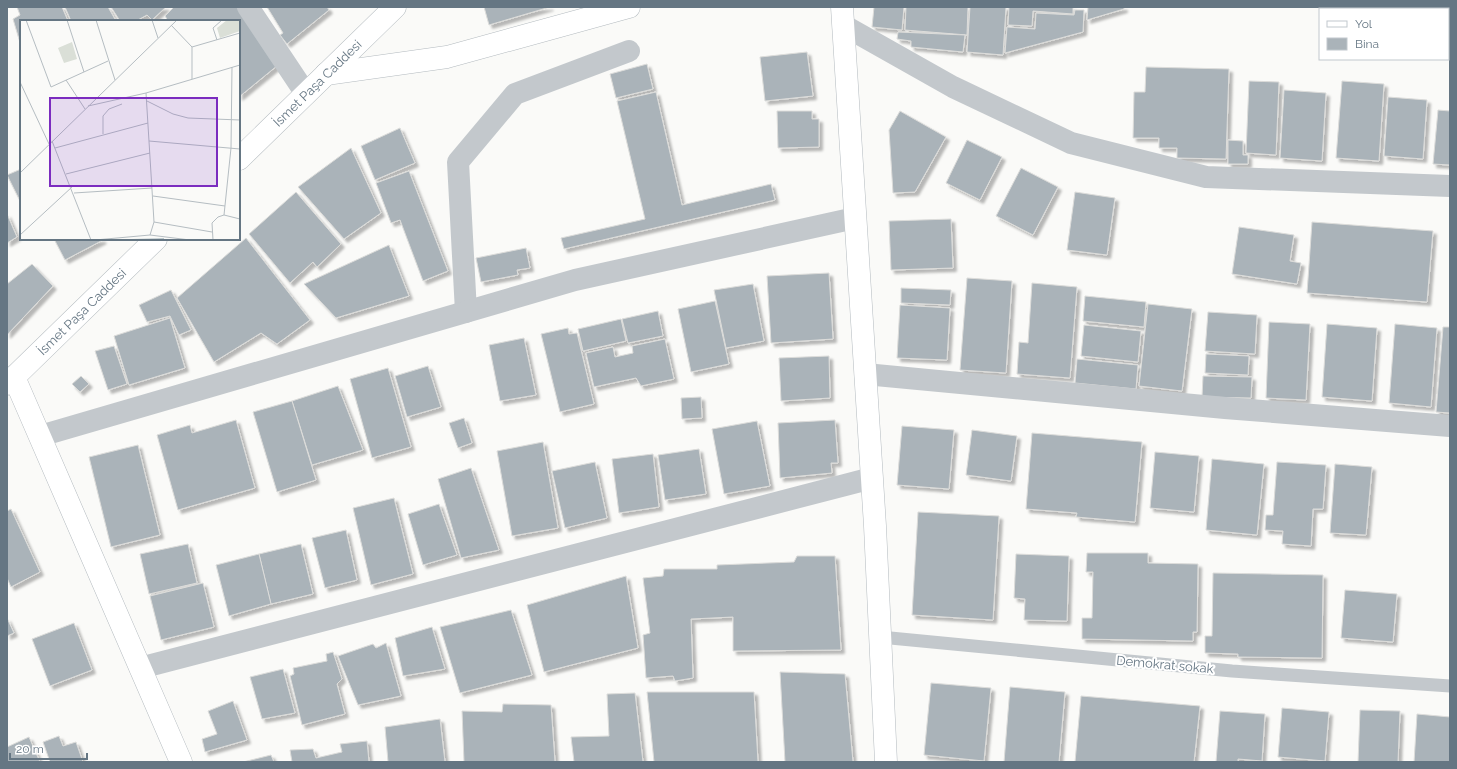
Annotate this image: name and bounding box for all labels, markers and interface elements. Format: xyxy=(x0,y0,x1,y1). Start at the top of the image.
legend xyxy=(1319,8,1449,60)
text: Yol xyxy=(1355,17,1373,31)
inset map xyxy=(20,20,240,240)
street label: İsmet Paşa Caddesi xyxy=(269,37,365,130)
text: Bina xyxy=(1355,37,1379,51)
street label: İsmet Paşa Caddesi xyxy=(34,265,129,358)
street label: Demokrat sokak xyxy=(1116,653,1214,676)
scale bar xyxy=(10,735,87,761)
text: 20 m xyxy=(16,742,44,756)

